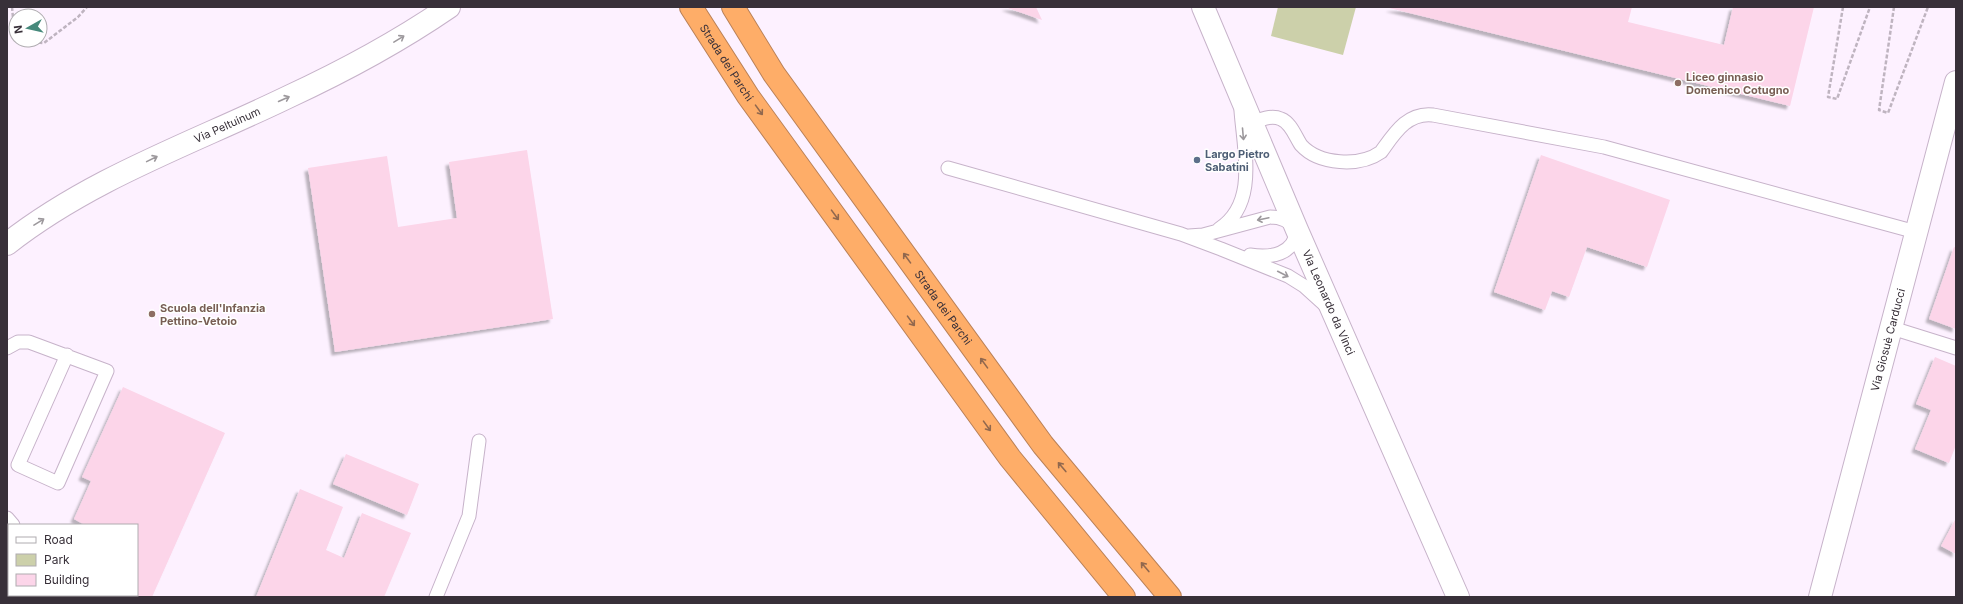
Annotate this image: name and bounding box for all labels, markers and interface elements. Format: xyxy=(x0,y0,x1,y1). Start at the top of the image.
north arrow xyxy=(8,8,48,48)
street label: Strada dei Parchi xyxy=(697,21,756,104)
text: N xyxy=(11,24,26,35)
one-way arrow xyxy=(393,35,404,43)
place label: Liceo ginnasio Domenico Cotugno xyxy=(1686,70,1789,97)
marker: Liceo ginnasio Domenico Cotugno xyxy=(1673,78,1683,88)
one-way arrow xyxy=(277,95,289,103)
street label: Via Peltuinum xyxy=(192,104,263,146)
one-way arrow xyxy=(755,104,763,115)
one-way arrow xyxy=(1239,127,1247,140)
place label: Largo Pietro Sabatini xyxy=(1205,147,1270,174)
one-way arrow xyxy=(146,155,158,162)
marker: Largo Pietro Sabatini xyxy=(1192,155,1202,165)
one-way arrow xyxy=(831,210,839,221)
one-way arrow xyxy=(1256,215,1269,223)
one-way arrow xyxy=(33,217,45,225)
street label: Via Leonardo da Vinci xyxy=(1299,247,1358,357)
one-way arrow xyxy=(903,253,912,264)
street label: Strada dei Parchi xyxy=(912,268,975,348)
one-way arrow xyxy=(1277,271,1289,278)
street label: Via Giosuè Carducci xyxy=(1868,287,1908,393)
place label: Scuola dell'Infanzia Pettino-Vetoio xyxy=(160,301,265,328)
marker: Scuola dell'Infanzia Pettino-Vetoio xyxy=(147,309,157,319)
one-way arrow xyxy=(907,315,915,326)
one-way arrow xyxy=(980,358,988,369)
one-way arrow xyxy=(983,420,991,431)
one-way arrow xyxy=(1057,462,1066,473)
legend xyxy=(8,524,138,596)
text: Road xyxy=(44,532,73,547)
text: Park xyxy=(44,552,70,567)
one-way arrow xyxy=(1141,562,1150,572)
text: Building xyxy=(44,572,89,587)

